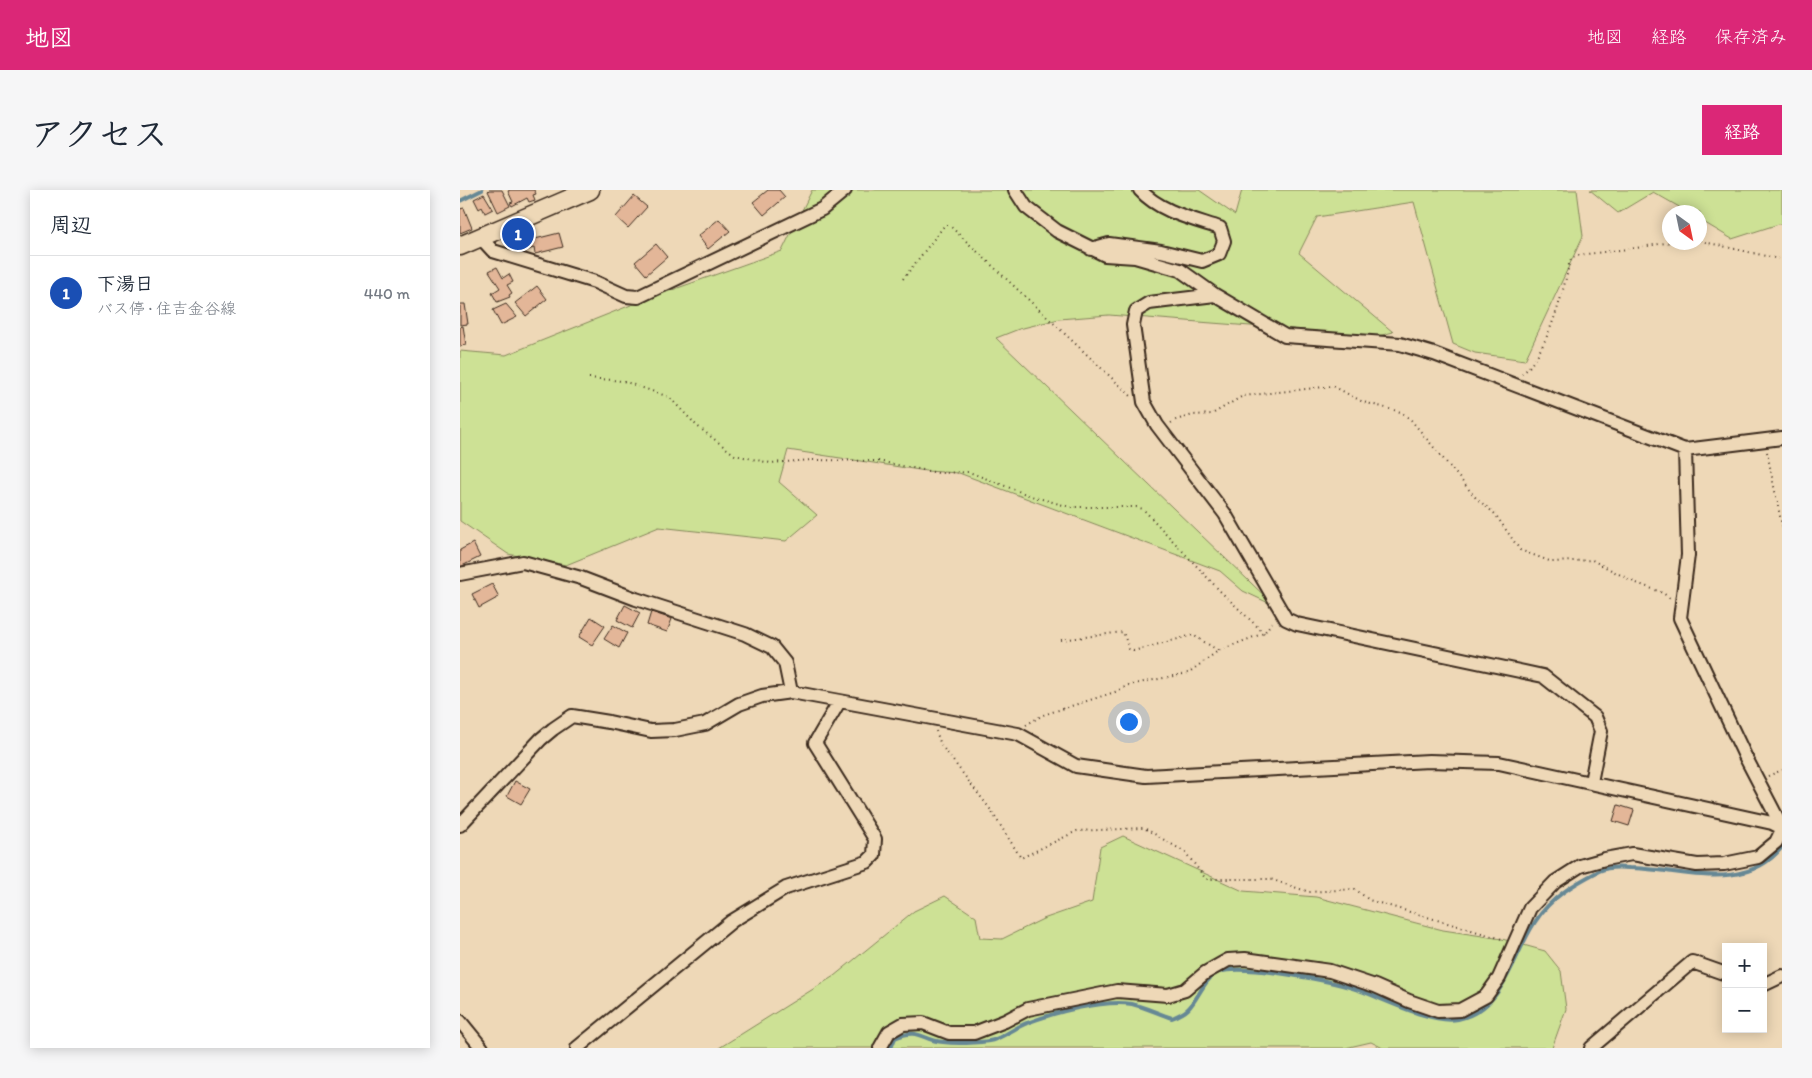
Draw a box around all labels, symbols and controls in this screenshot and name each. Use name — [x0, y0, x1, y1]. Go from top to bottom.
text: 地図 — [25, 23, 73, 52]
text: 地図 — [1587, 26, 1623, 48]
text: 経路 — [1651, 26, 1687, 48]
text: 保存済み — [1715, 26, 1787, 48]
button: 経路 — [1702, 105, 1782, 155]
text: アクセス — [30, 113, 168, 155]
north arrow — [1662, 205, 1707, 250]
text: 周辺 — [50, 212, 92, 237]
pin: 1 — [502, 215, 534, 253]
text: 下湯日 — [97, 272, 154, 295]
text: 1 — [62, 284, 70, 303]
text: 440 m — [364, 284, 410, 303]
text: バス停 · 住吉金谷線 — [97, 299, 236, 318]
your location — [1116, 709, 1142, 735]
map controls — [1722, 943, 1767, 1033]
button: + — [1722, 943, 1767, 988]
button: − — [1722, 988, 1767, 1033]

